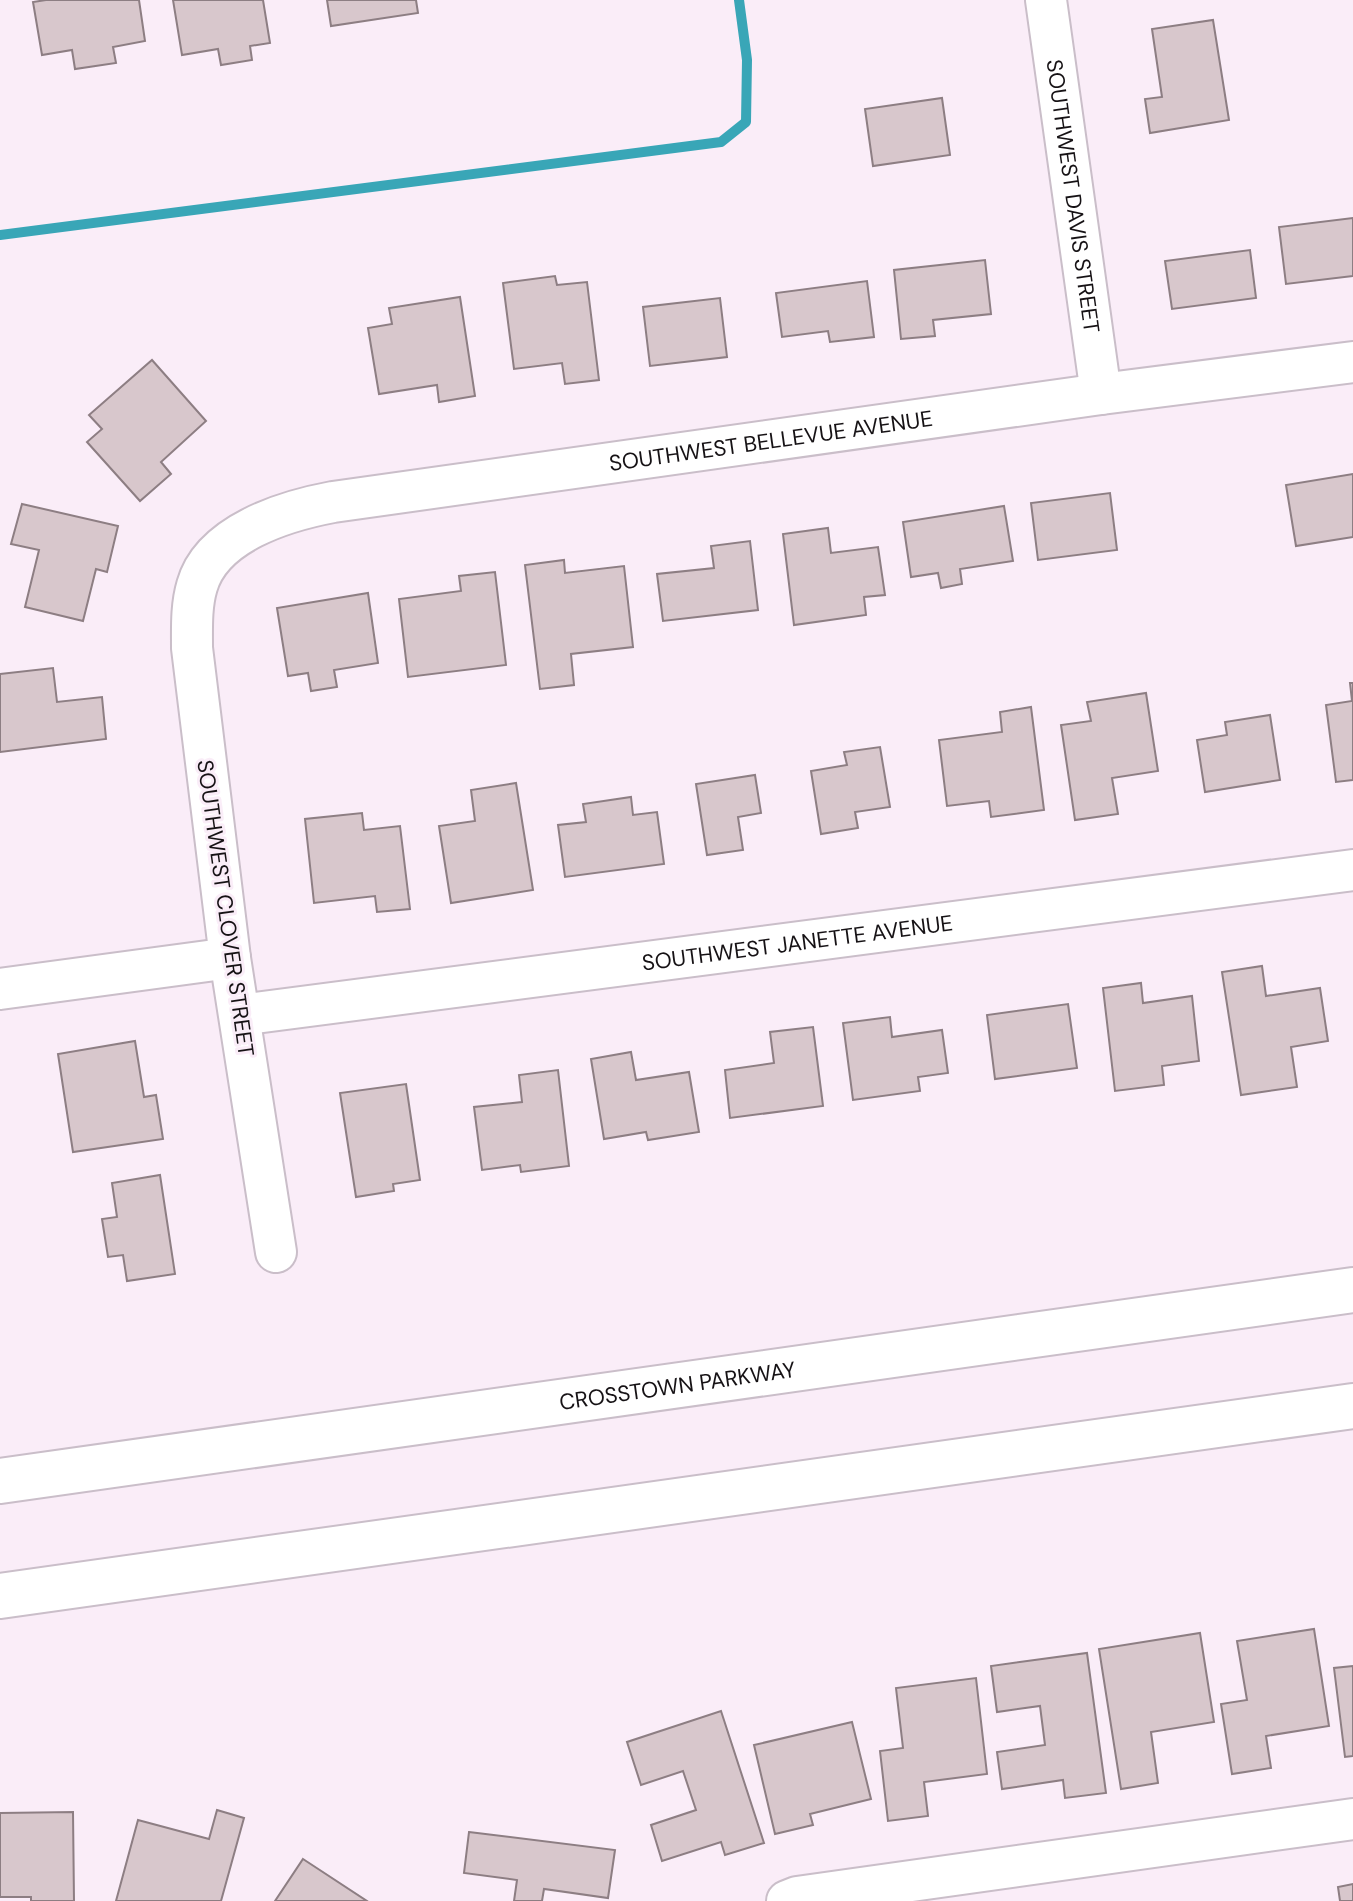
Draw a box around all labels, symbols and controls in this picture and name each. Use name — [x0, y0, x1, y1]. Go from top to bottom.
street label: SOUTHWEST DAVIS STREET — [1039, 58, 1106, 335]
street label: SOUTHWEST BELLEVUE AVENUE — [607, 404, 934, 478]
street label: SOUTHWEST CLOVER STREET — [190, 758, 261, 1058]
street label: SOUTHWEST JANETTE AVENUE — [640, 908, 955, 978]
street label: CROSSTOWN PARKWAY — [557, 1355, 798, 1417]

